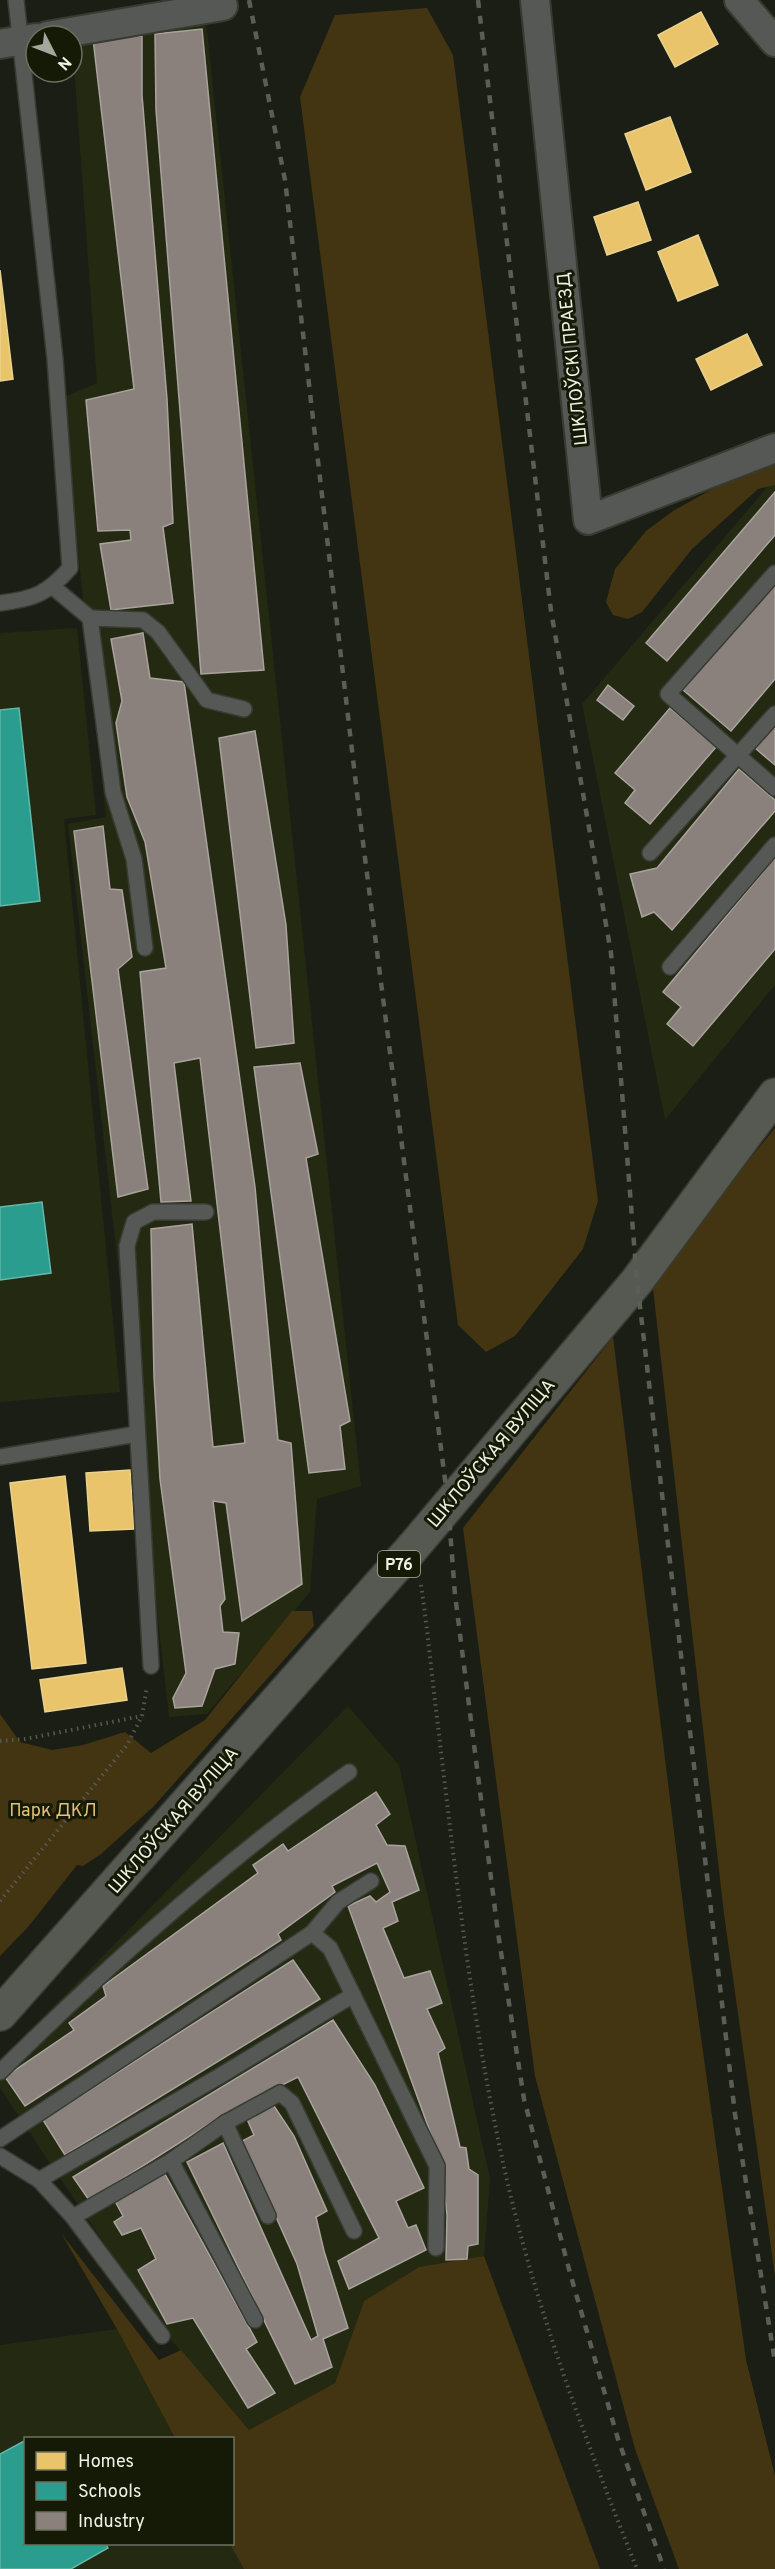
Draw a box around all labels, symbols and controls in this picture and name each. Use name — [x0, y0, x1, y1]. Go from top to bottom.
north arrow — [24, 24, 84, 84]
text: N — [52, 52, 75, 74]
street label: ШКЛОЎСКІ ПРАЕЗД — [551, 271, 594, 447]
street label: ШКЛОЎСКАЯ ВУЛІЦА — [422, 1374, 561, 1533]
road number: Р76 — [378, 1551, 420, 1577]
street label: ШКЛОЎСКАЯ ВУЛІЦА — [103, 1741, 244, 1899]
park label: Парк ДКЛ — [9, 1800, 97, 1823]
legend — [24, 2437, 234, 2545]
text: Homes — [78, 2451, 134, 2474]
text: Schools — [78, 2481, 141, 2504]
text: Industry — [78, 2511, 145, 2534]

